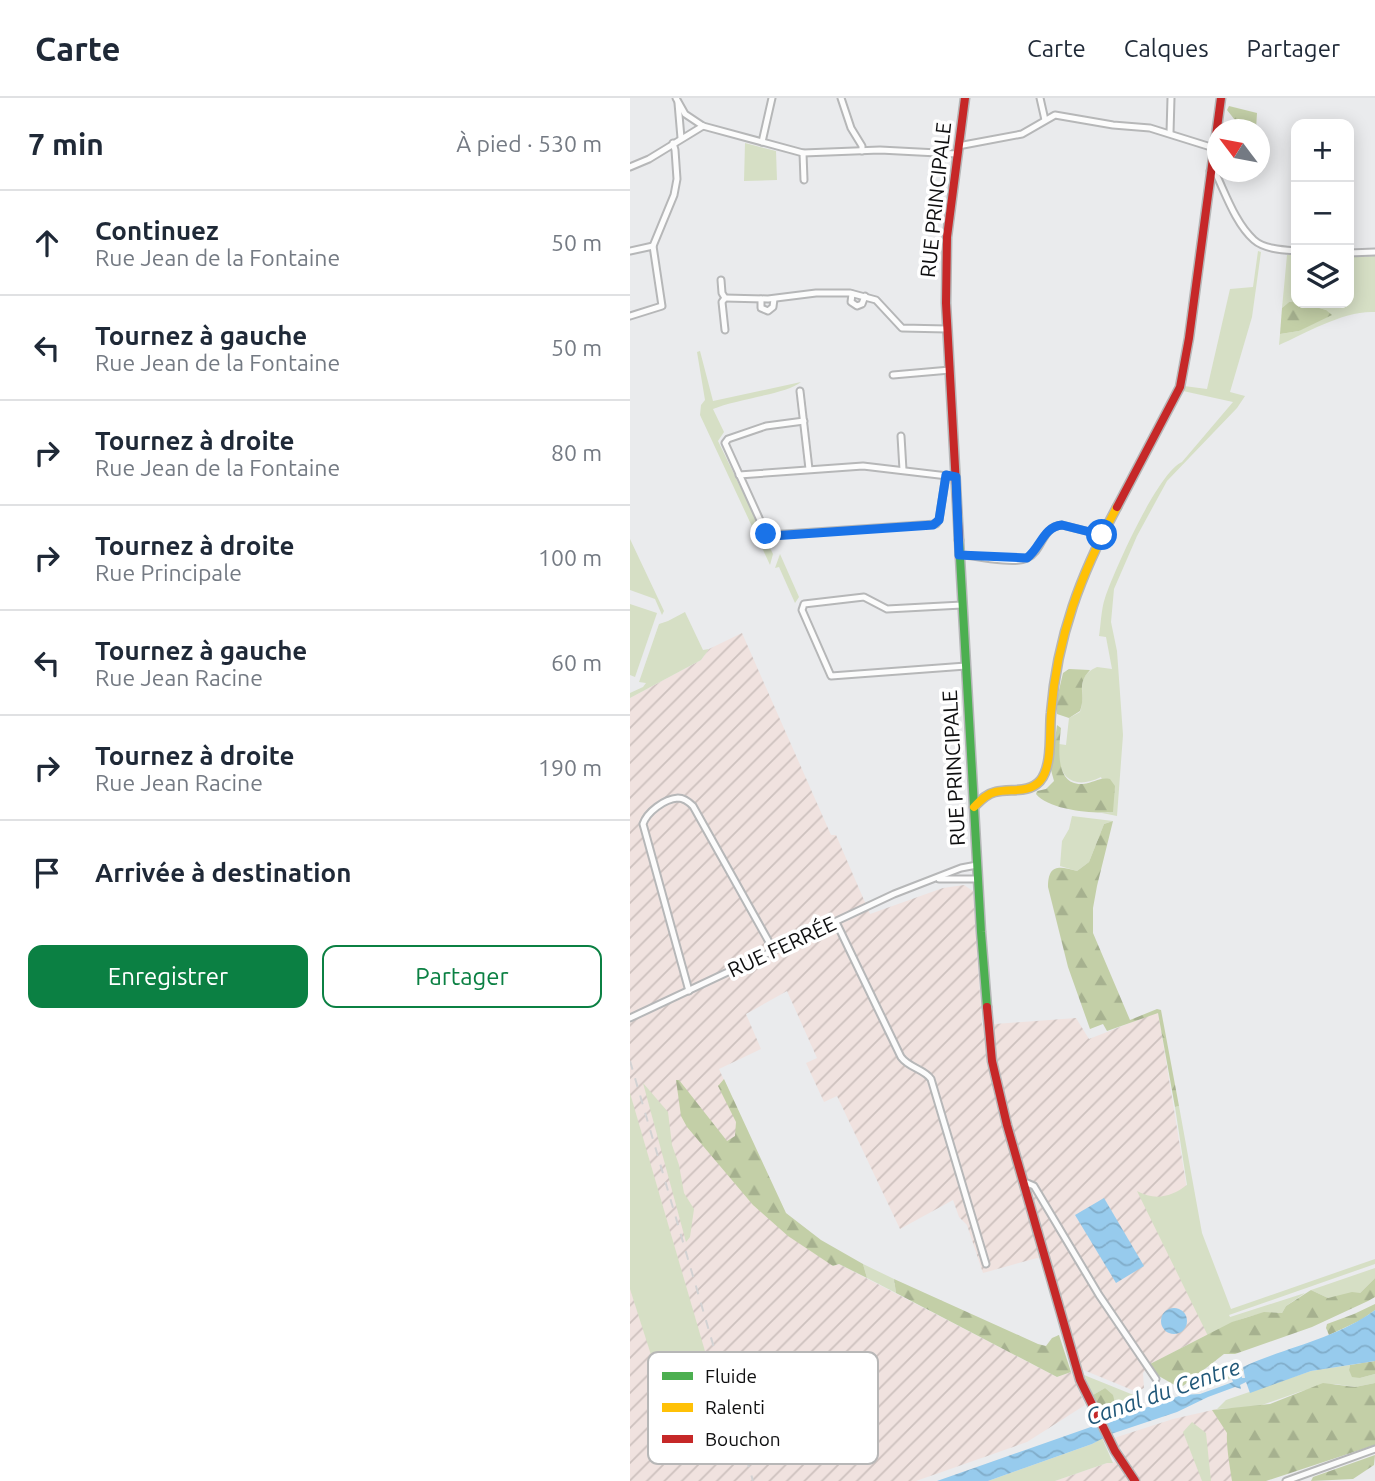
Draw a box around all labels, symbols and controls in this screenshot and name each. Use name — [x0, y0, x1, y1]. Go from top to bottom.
text: Carte — [35, 30, 121, 67]
text: Carte — [1027, 35, 1086, 62]
text: Calques — [1124, 35, 1209, 62]
text: Partager — [1247, 35, 1340, 62]
north arrow — [1207, 119, 1270, 182]
map controls — [1291, 119, 1354, 308]
button: + — [1291, 119, 1354, 182]
street label: RUE PRINCIPALE — [915, 121, 955, 279]
text: 7 min — [28, 127, 104, 161]
text: À pied · 530 m — [456, 131, 602, 156]
button: − — [1291, 182, 1354, 245]
text: Continuez — [95, 216, 219, 245]
icon: ahead — [28, 224, 66, 262]
text: 50 m — [551, 230, 602, 255]
text: Rue Jean de la Fontaine — [95, 245, 340, 270]
button: layers — [1291, 245, 1354, 308]
text: Tournez à gauche — [95, 321, 307, 350]
icon: left — [28, 329, 66, 367]
text: 50 m — [551, 335, 602, 360]
text: Rue Jean de la Fontaine — [95, 350, 340, 375]
text: Tournez à droite — [95, 426, 294, 455]
icon: right — [28, 434, 66, 472]
text: 80 m — [551, 440, 602, 465]
text: Rue Jean de la Fontaine — [95, 455, 340, 480]
route end — [750, 518, 781, 549]
route start — [1086, 519, 1117, 550]
text: Tournez à droite — [95, 531, 294, 560]
icon: right — [28, 539, 66, 577]
text: 100 m — [538, 545, 602, 570]
text: Rue Principale — [95, 560, 242, 585]
text: Tournez à gauche — [95, 636, 307, 665]
icon: left — [28, 644, 66, 682]
text: 60 m — [551, 650, 602, 675]
text: Rue Jean Racine — [95, 665, 263, 690]
street label: RUE PRINCIPALE — [937, 689, 969, 847]
text: Tournez à droite — [95, 741, 294, 770]
icon: right — [28, 749, 66, 787]
text: 190 m — [538, 755, 602, 780]
text: Rue Jean Racine — [95, 770, 263, 795]
icon: arrive — [28, 854, 66, 892]
text: Arrivée à destination — [95, 858, 351, 887]
street label: RUE FERRÉE — [724, 911, 839, 982]
button: Enregistrer — [28, 945, 308, 1008]
button: Partager — [322, 945, 602, 1008]
legend — [648, 1352, 878, 1464]
water label: Canal du Centre — [1082, 1353, 1244, 1430]
text: Fluide — [705, 1365, 757, 1387]
text: Ralenti — [705, 1396, 765, 1418]
text: Bouchon — [705, 1428, 781, 1450]

